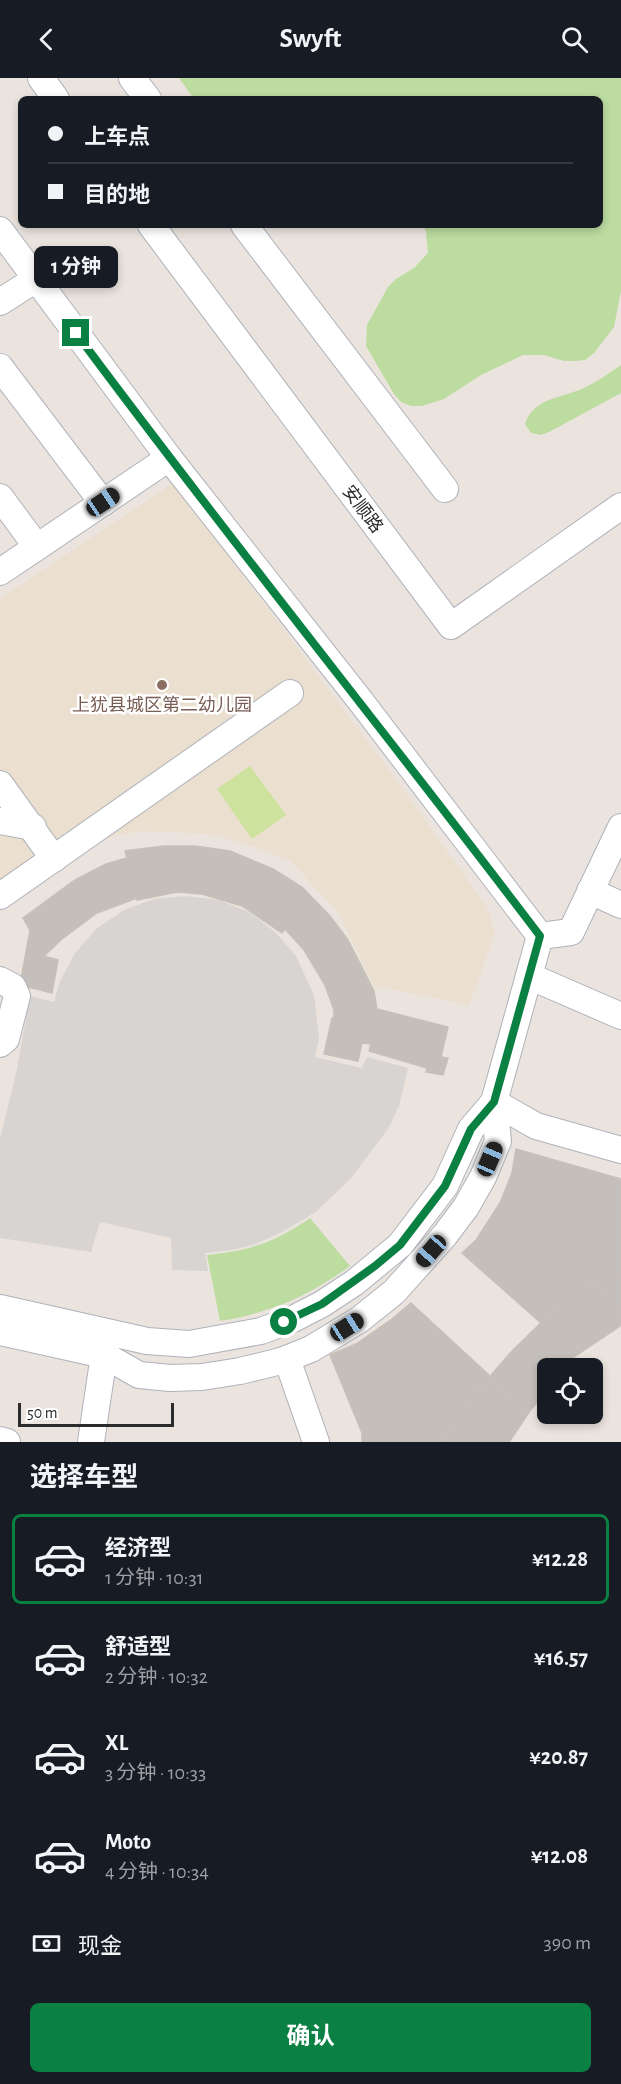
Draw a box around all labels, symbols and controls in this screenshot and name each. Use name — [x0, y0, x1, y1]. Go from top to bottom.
icon: back — [30, 23, 63, 56]
icon: search — [558, 23, 591, 56]
text: Swyft — [280, 25, 341, 52]
text: 上车点 — [84, 126, 150, 148]
text: 目的地 — [84, 184, 150, 206]
callout: 1 分钟 — [34, 246, 118, 288]
text: 1 分钟 — [51, 257, 101, 277]
route end — [62, 319, 89, 346]
street label: 安顺路 — [339, 481, 387, 537]
car — [83, 484, 123, 520]
marker: 上犹县城区第二幼儿园 — [155, 678, 169, 692]
place label: 上犹县城区第二幼儿园 — [72, 695, 252, 715]
car — [475, 1139, 505, 1179]
car — [412, 1232, 450, 1270]
route start — [270, 1308, 297, 1335]
car — [327, 1310, 367, 1344]
map controls — [537, 1358, 603, 1424]
button: locate — [537, 1358, 603, 1424]
scale bar — [18, 1400, 174, 1428]
text: 50 m — [27, 1405, 58, 1421]
text: 选择车型 — [30, 1464, 138, 1491]
icon: car — [33, 1532, 87, 1586]
text: 经济型 — [105, 1537, 171, 1559]
text: ¥12.28 — [532, 1548, 588, 1570]
text: 1 分钟 · 10:31 — [105, 1568, 204, 1588]
icon: car — [33, 1631, 87, 1685]
text: 舒适型 — [105, 1636, 171, 1658]
text: ¥16.57 — [534, 1647, 588, 1669]
text: 2 分钟 · 10:32 — [105, 1667, 208, 1687]
icon: car — [33, 1730, 87, 1784]
text: XL — [105, 1732, 128, 1754]
text: ¥20.87 — [529, 1746, 588, 1768]
text: 3 分钟 · 10:33 — [105, 1763, 206, 1783]
icon: car — [33, 1829, 87, 1883]
text: Moto — [105, 1831, 151, 1853]
text: ¥12.08 — [531, 1845, 588, 1867]
text: 4 分钟 · 10:34 — [105, 1862, 209, 1882]
icon: cash — [30, 1927, 63, 1960]
text: 390 m — [544, 1933, 591, 1953]
text: 现金 — [78, 1935, 122, 1957]
button: 确认 — [30, 2003, 591, 2072]

